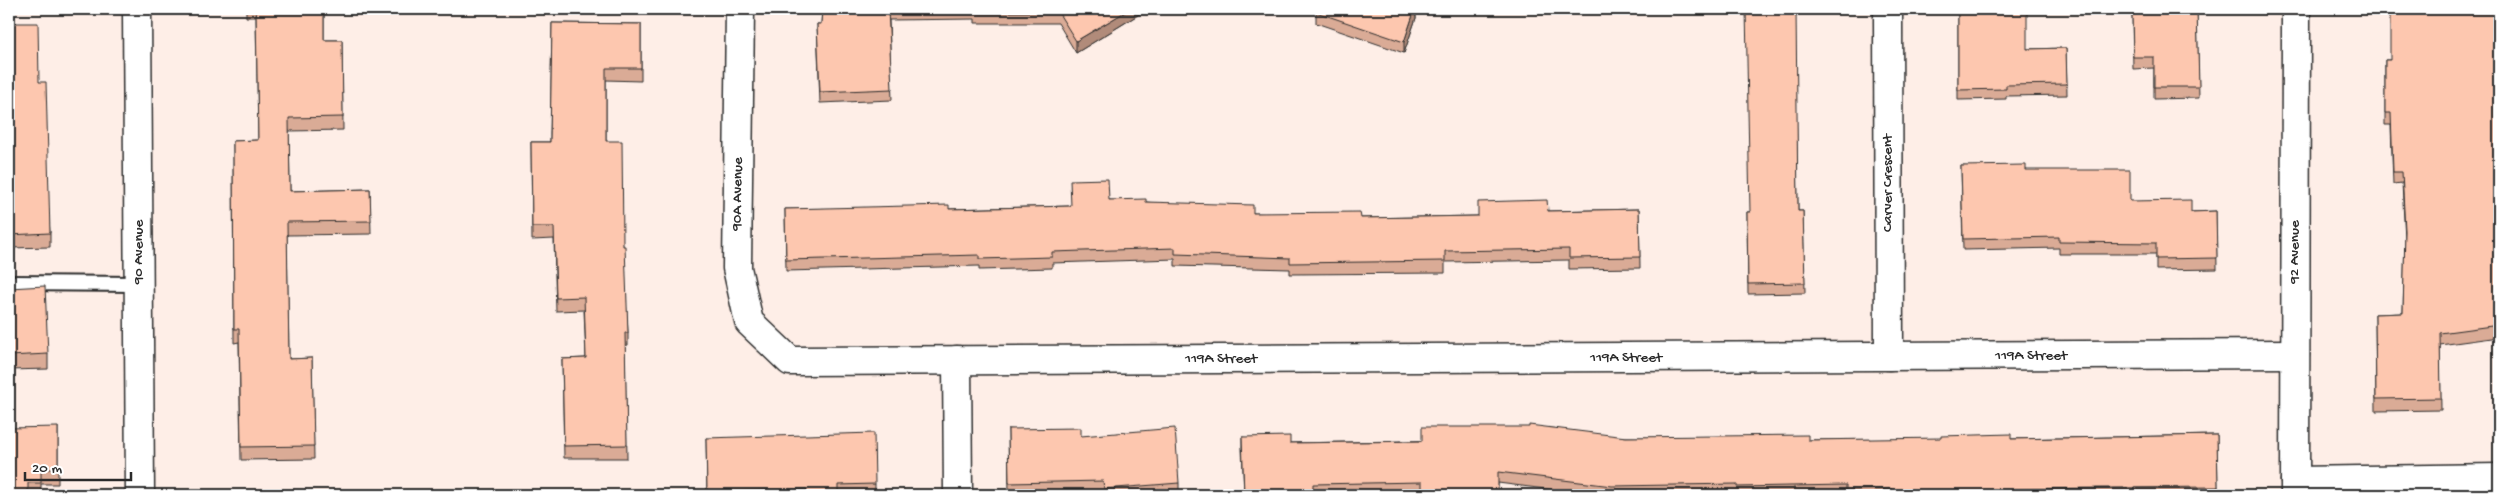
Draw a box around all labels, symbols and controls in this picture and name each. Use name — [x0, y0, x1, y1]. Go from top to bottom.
street label: Carver Crescent — [1879, 132, 1897, 232]
street label: 90A Avenue — [728, 157, 748, 232]
street label: 90 Avenue — [130, 219, 148, 285]
street label: 92 Avenue — [2286, 220, 2304, 285]
street label: 119A Street — [1994, 347, 2069, 365]
street label: 119A Street — [1589, 349, 1664, 367]
street label: 119A Street — [1184, 350, 1259, 368]
scale bar — [25, 449, 131, 481]
text: 20 m — [32, 460, 62, 478]

